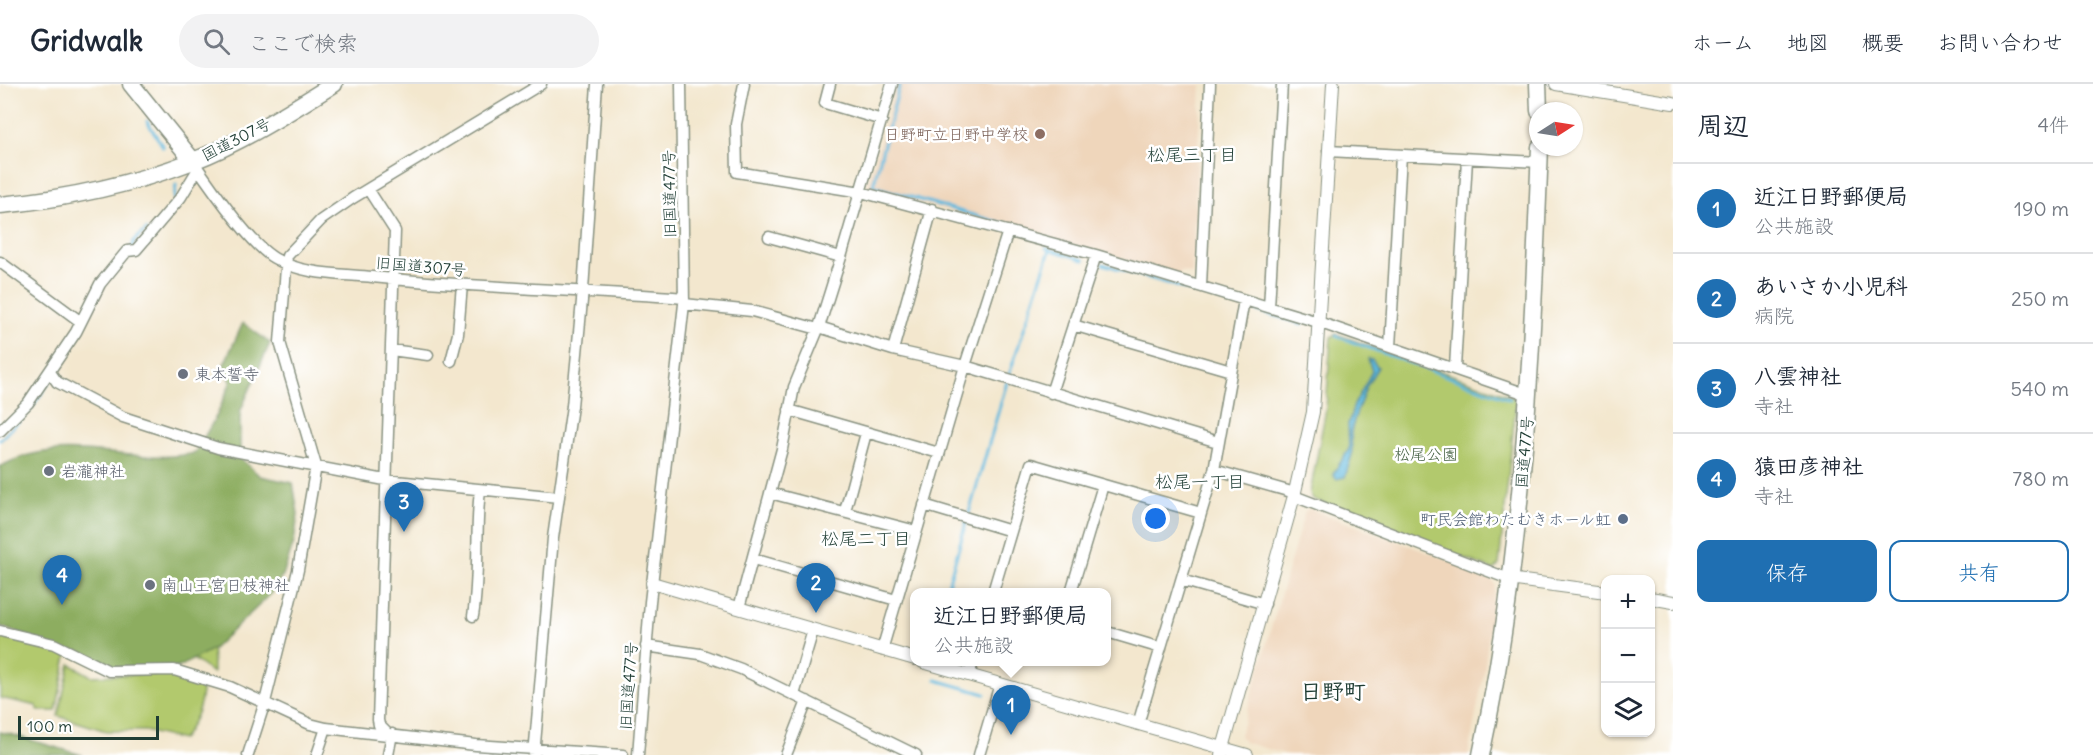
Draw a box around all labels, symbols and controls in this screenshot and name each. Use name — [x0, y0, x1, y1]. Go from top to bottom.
search box — [179, 14, 599, 68]
text: Gridwalk — [30, 23, 143, 59]
icon: search — [200, 25, 233, 58]
text: ここで検索 — [248, 29, 358, 57]
text: ホーム — [1692, 29, 1754, 56]
text: 地図 — [1787, 29, 1829, 56]
text: 概要 — [1862, 29, 1904, 56]
text: お問い合わせ — [1937, 29, 2063, 56]
north arrow — [1529, 102, 1583, 156]
text: 周辺 — [1697, 109, 1749, 142]
text: 4件 — [2037, 112, 2069, 137]
street label: 国道307号 — [198, 113, 274, 165]
place label: 日野町立日野中学校 — [884, 124, 1028, 144]
marker: 日野町立日野中学校 — [1033, 127, 1047, 141]
district label: 松尾三丁目 — [1147, 143, 1237, 166]
street label: 旧国道477号 — [658, 149, 680, 239]
text: 近江日野郵便局 — [1754, 182, 1908, 210]
text: 1 — [1713, 196, 1720, 221]
text: 190 m — [2014, 196, 2069, 221]
text: 公共施設 — [1754, 213, 1834, 238]
street label: 旧国道307号 — [375, 252, 467, 280]
text: あいさか小児科 — [1754, 272, 1908, 300]
text: 2 — [1711, 286, 1722, 311]
text: 250 m — [2011, 286, 2069, 311]
text: 病院 — [1754, 303, 1794, 328]
text: 八雲神社 — [1754, 362, 1842, 390]
place label: 東本誓寺 — [195, 364, 259, 384]
marker: 東本誓寺 — [176, 367, 190, 381]
text: 3 — [1711, 376, 1722, 401]
text: 540 m — [2010, 376, 2069, 401]
text: 寺社 — [1754, 393, 1794, 418]
street label: 国道477号 — [1511, 415, 1537, 489]
park label: 松尾公園 — [1394, 444, 1458, 464]
text: 猿田彦神社 — [1754, 452, 1864, 480]
place label: 岩瀧神社 — [61, 461, 125, 481]
marker: 岩瀧神社 — [42, 464, 56, 478]
text: 4 — [1711, 466, 1722, 491]
text: 780 m — [2012, 466, 2069, 491]
district label: 松尾一丁目 — [1155, 470, 1245, 493]
pin: 3 — [384, 482, 424, 532]
text: 寺社 — [1754, 483, 1794, 508]
your location — [1141, 504, 1170, 533]
place label: 町民会館わたむきホール虹 — [1420, 509, 1611, 529]
marker: 町民会館わたむきホール虹 — [1616, 512, 1630, 526]
district label: 松尾二丁目 — [821, 527, 911, 550]
button: 保存 — [1697, 540, 1877, 602]
button: 共有 — [1889, 540, 2069, 602]
pin: 4 — [42, 556, 82, 605]
pin: 2 — [796, 564, 836, 613]
place label: 南山王宮日枝神社 — [162, 575, 290, 595]
map controls — [1601, 575, 1655, 737]
button: + — [1601, 575, 1655, 629]
marker: 南山王宮日枝神社 — [143, 578, 157, 592]
popup — [910, 588, 1111, 666]
text: 近江日野郵便局 — [933, 601, 1088, 629]
button: − — [1601, 629, 1655, 683]
text: 公共施設 — [933, 632, 1013, 657]
street label: 旧国道477号 — [615, 641, 641, 731]
district label: 日野町 — [1300, 677, 1366, 705]
button: layers — [1601, 683, 1655, 737]
pin: 1 — [992, 686, 1030, 735]
scale bar — [18, 713, 159, 740]
text: 100 m — [27, 716, 72, 736]

